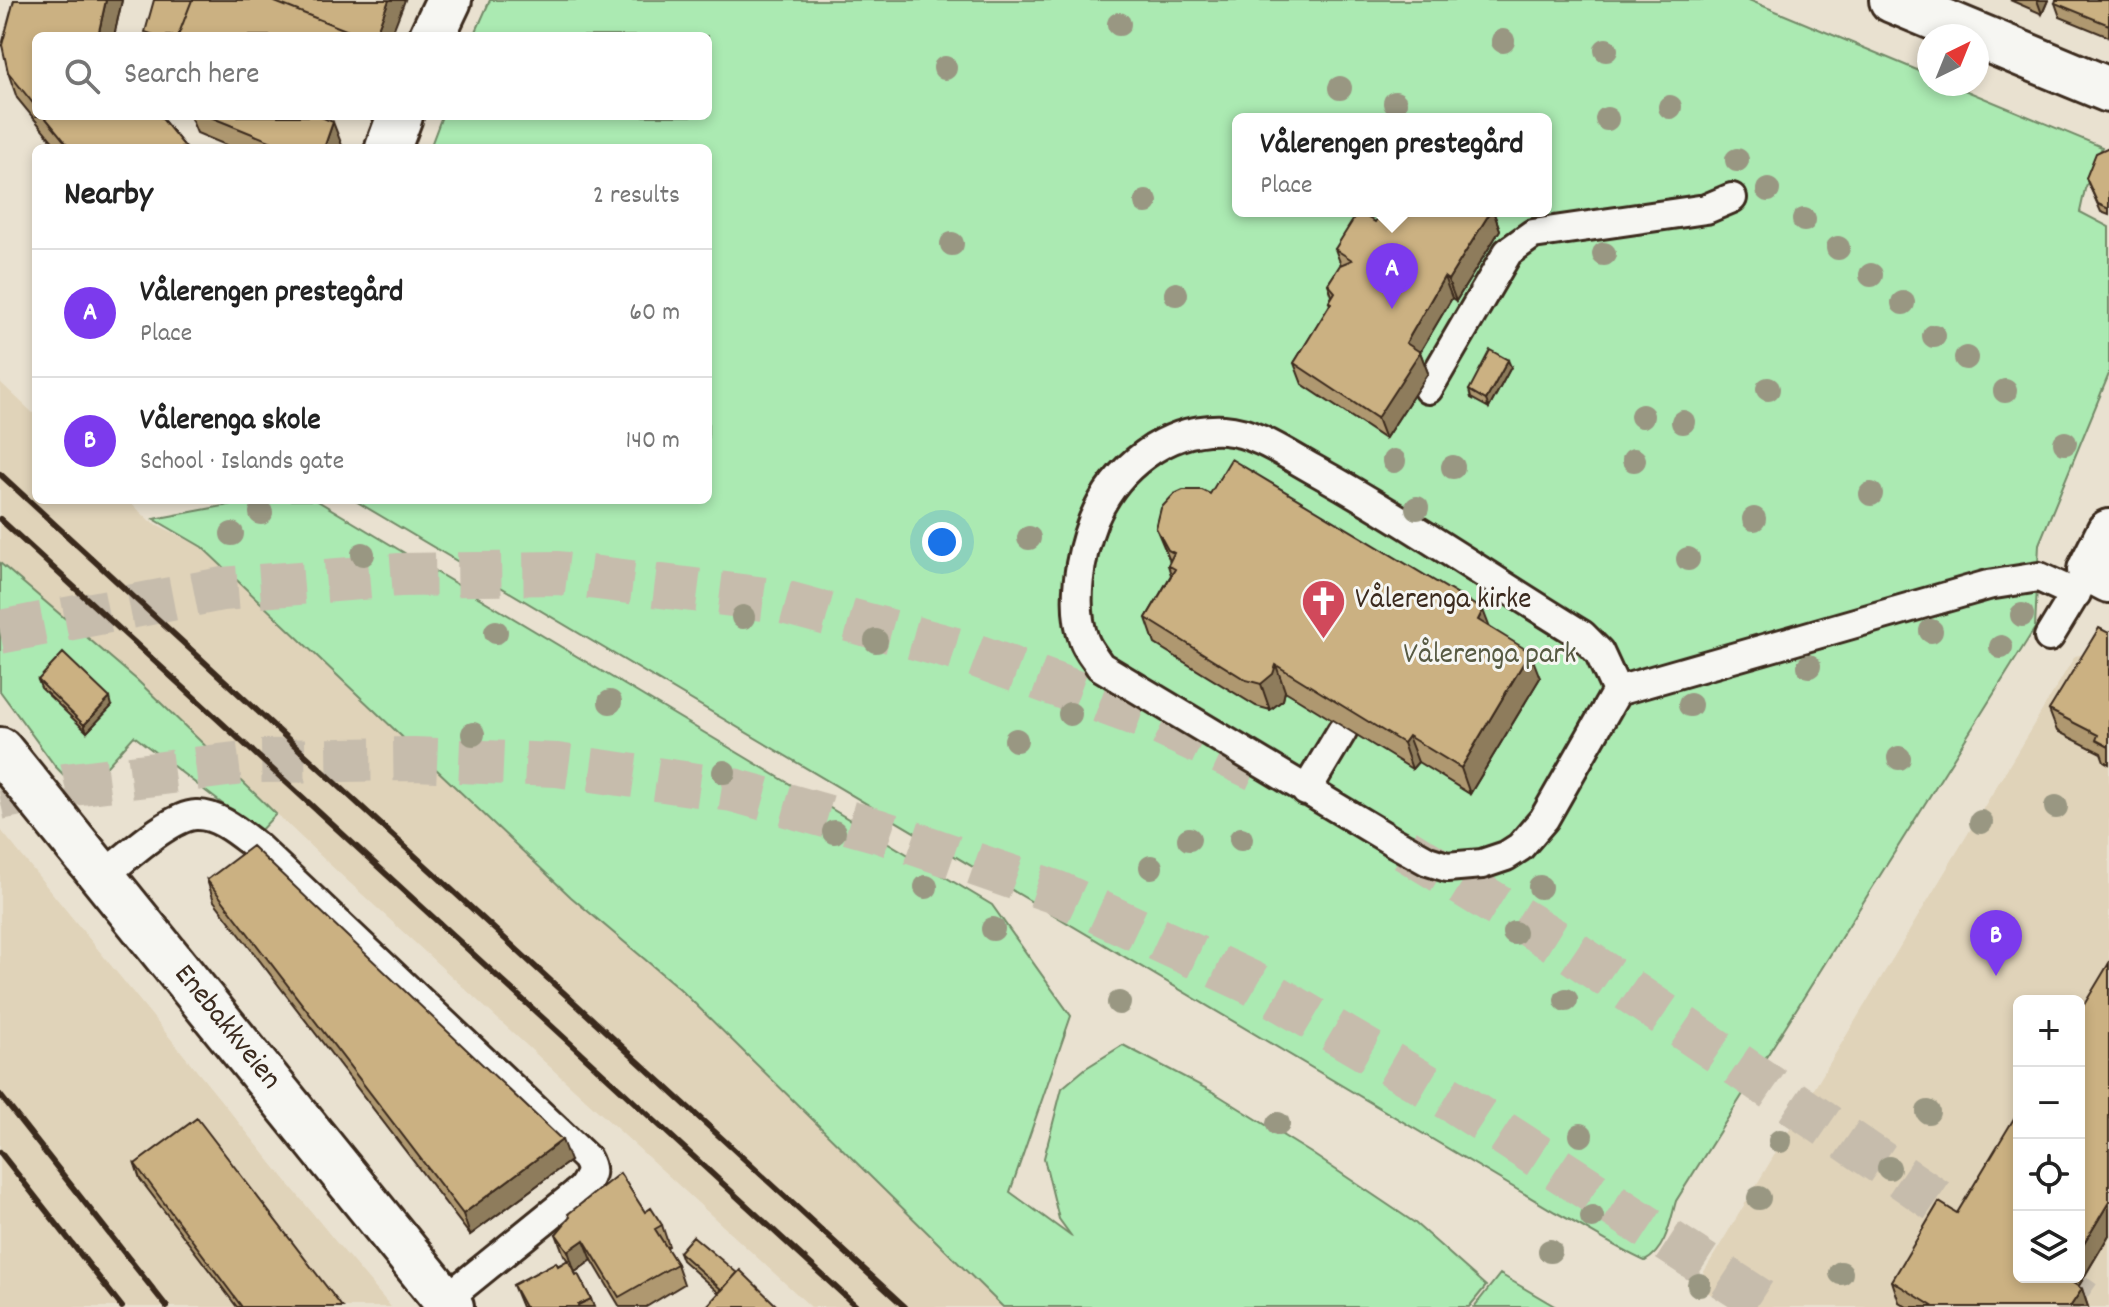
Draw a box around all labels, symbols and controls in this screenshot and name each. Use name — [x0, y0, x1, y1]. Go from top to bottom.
north arrow — [1917, 24, 1989, 96]
search box — [32, 32, 712, 120]
icon: search — [60, 54, 104, 98]
text: Search here — [124, 55, 260, 98]
popup — [1232, 113, 1552, 217]
text: Vålerengen prestegård — [1260, 125, 1524, 168]
text: Place — [1260, 168, 1312, 205]
text: Nearby — [64, 172, 153, 221]
text: 2 results — [593, 178, 680, 215]
pin: A — [1366, 243, 1418, 309]
text: Vålerengen prestegård — [140, 273, 403, 316]
text: A — [83, 295, 97, 332]
text: 60 m — [629, 295, 680, 332]
text: Place — [140, 316, 192, 353]
text: Vålerenga skole — [140, 401, 321, 444]
text: B — [84, 423, 96, 460]
text: 140 m — [626, 423, 680, 460]
text: School · Islands gate — [140, 444, 344, 481]
your location — [922, 522, 962, 562]
church icon: Vålerenga kirke — [1300, 577, 1348, 640]
place label: Vålerenga kirke — [1355, 580, 1531, 623]
park label: Vålerenga park — [1403, 635, 1577, 678]
pin: B — [1970, 910, 2022, 976]
street label: Enebakkveien — [162, 956, 290, 1100]
map controls — [2013, 995, 2085, 1283]
button: + — [2013, 995, 2085, 1067]
button: − — [2013, 1067, 2085, 1139]
button: locate — [2013, 1139, 2085, 1211]
button: layers — [2013, 1211, 2085, 1283]

